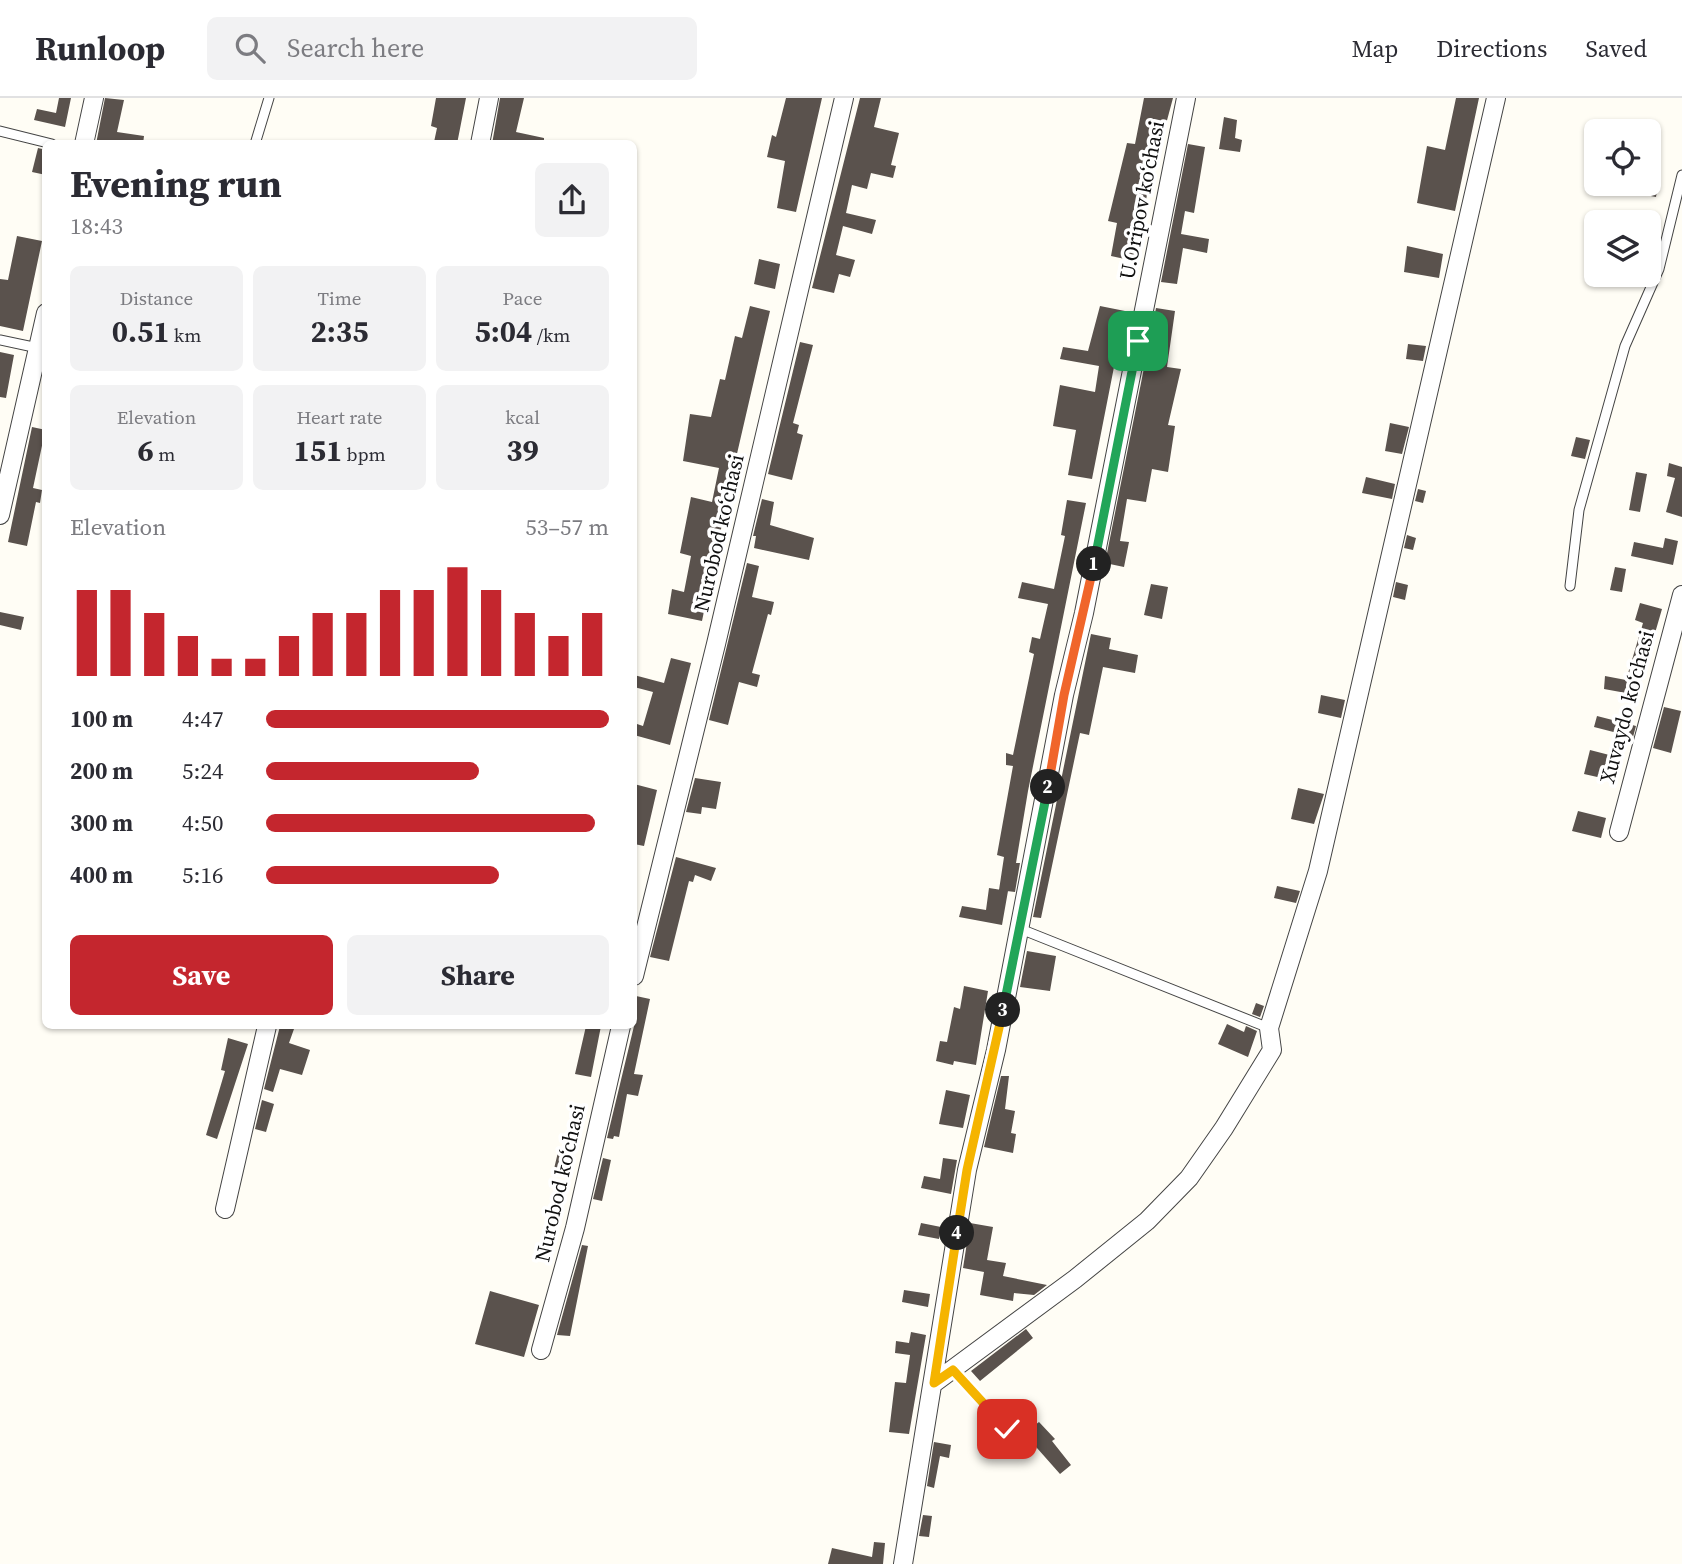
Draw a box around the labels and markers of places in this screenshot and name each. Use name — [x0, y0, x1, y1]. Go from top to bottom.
pin — [1108, 311, 1168, 371]
pin: 1 — [1076, 546, 1112, 582]
pin: 2 — [1030, 770, 1066, 804]
pin: 3 — [986, 992, 1020, 1028]
pin: 4 — [940, 1216, 974, 1250]
pin — [977, 1399, 1037, 1459]

